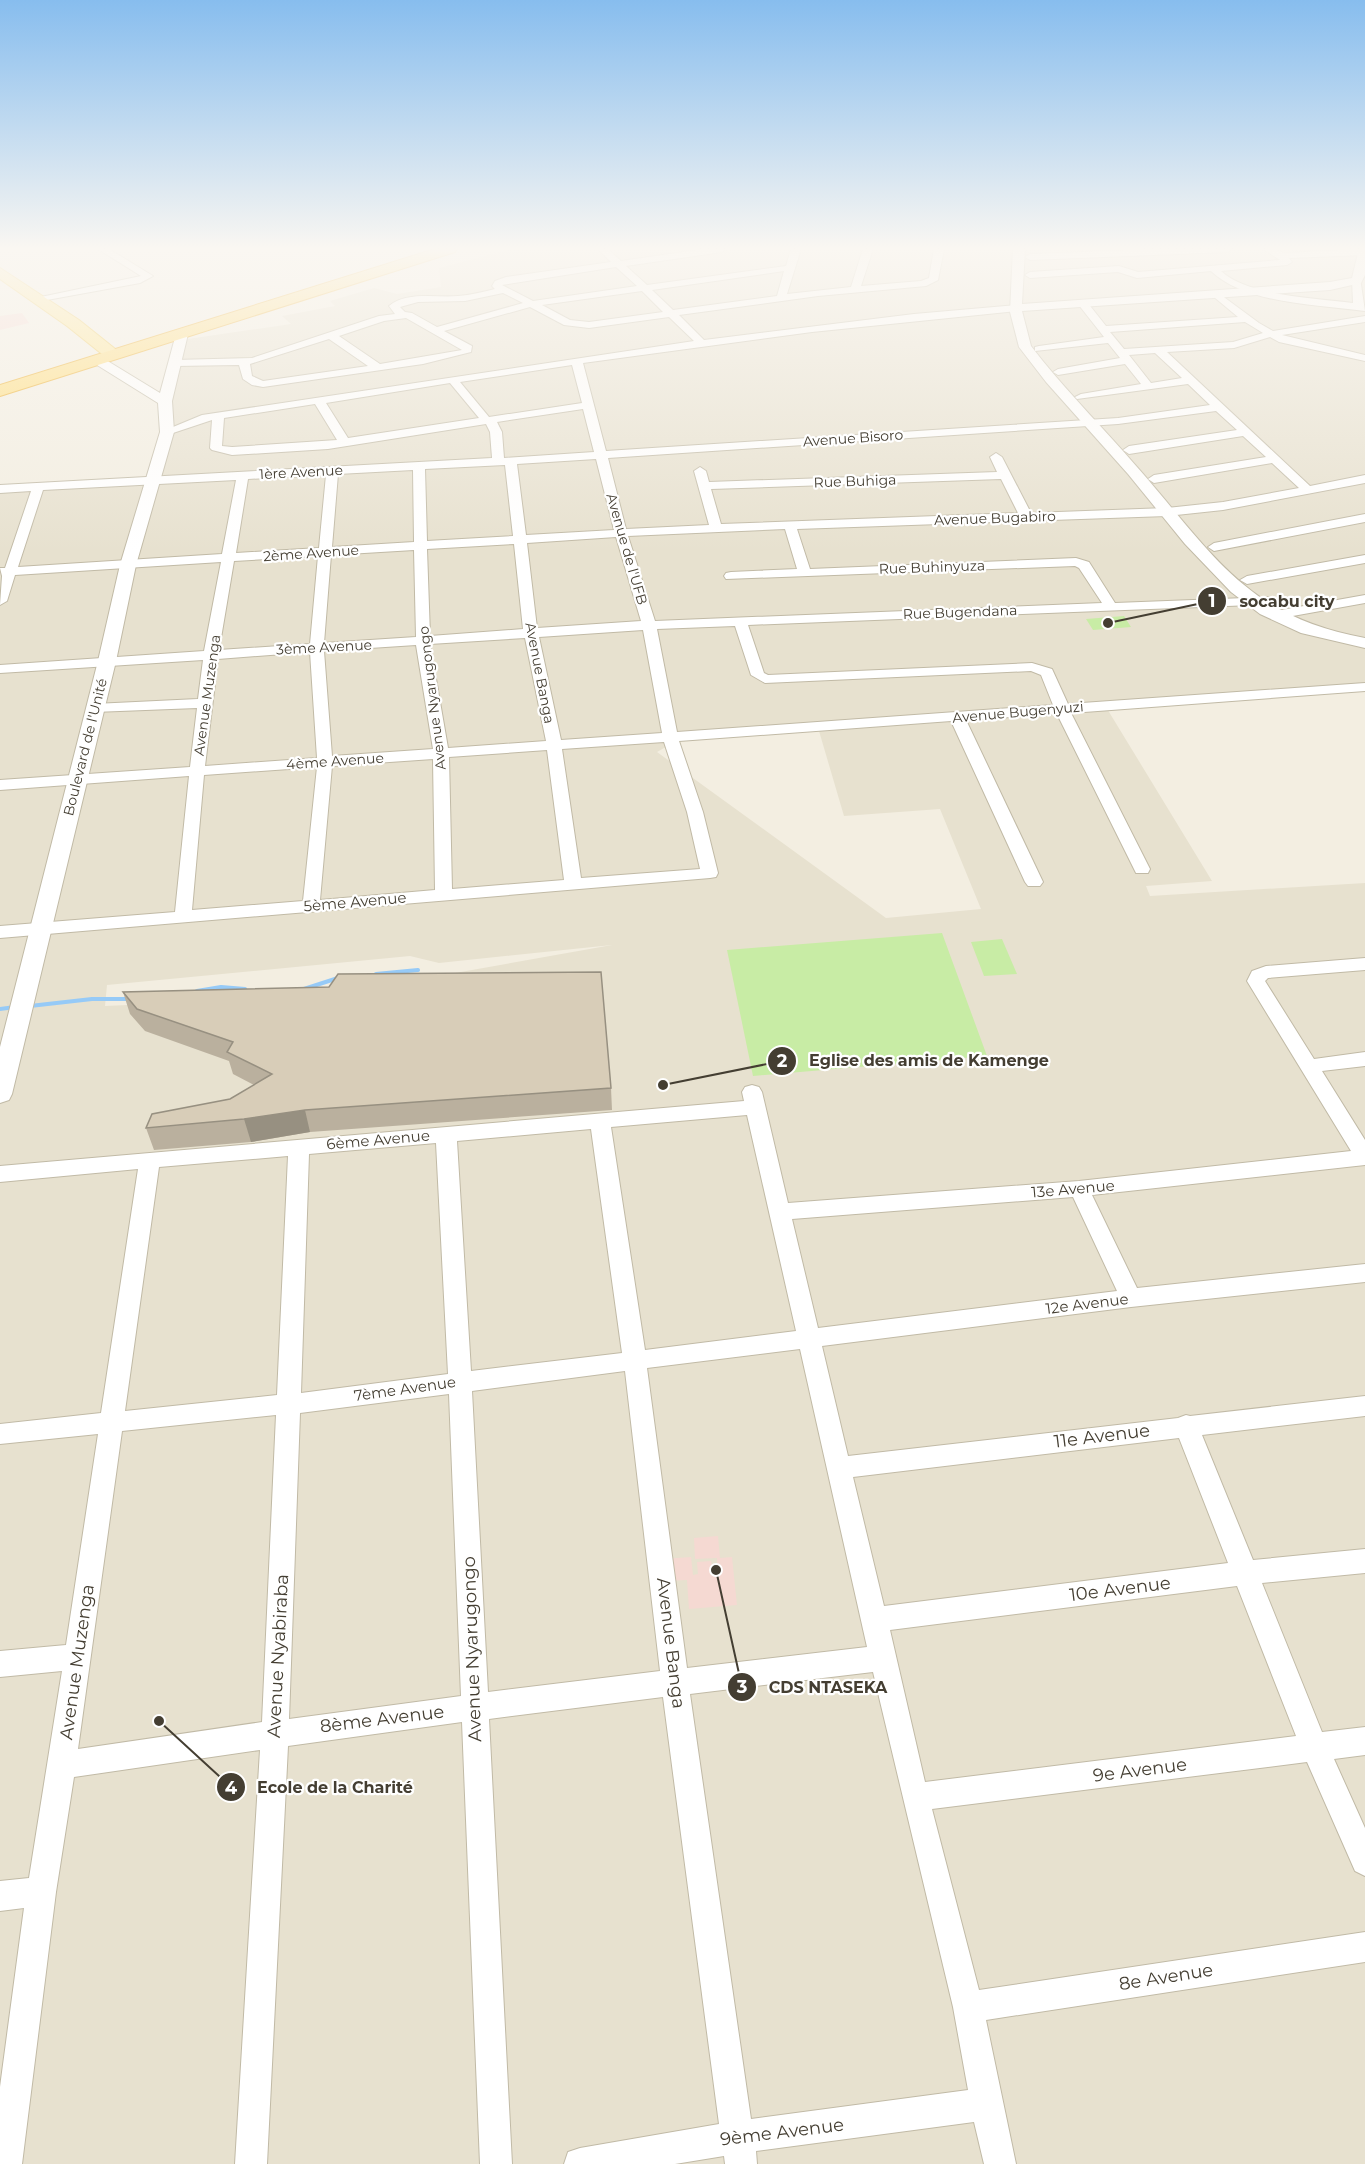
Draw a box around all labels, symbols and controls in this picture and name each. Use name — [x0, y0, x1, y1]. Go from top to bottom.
street label: Avenue Bisoro — [802, 425, 904, 450]
street label: 1ère Avenue — [259, 461, 343, 483]
street label: Rue Buhiga — [813, 471, 897, 491]
street label: Avenue de l'UFB — [602, 491, 652, 607]
street label: Avenue Bugabiro — [934, 507, 1056, 529]
street label: 2ème Avenue — [262, 541, 360, 565]
street label: Rue Buhinyuza — [878, 556, 986, 578]
callout: socabu city — [1197, 584, 1347, 618]
text: 1 — [1208, 590, 1216, 612]
text: socabu city — [1239, 592, 1335, 611]
street label: Rue Bugendana — [902, 601, 1018, 623]
street label: Avenue Banga — [521, 621, 559, 725]
street label: Avenue Nyarugongo — [414, 625, 450, 771]
street label: Avenue Muzenga — [190, 633, 224, 757]
street label: 3ème Avenue — [276, 635, 372, 659]
street label: Boulevard de l'Unité — [59, 676, 111, 818]
street label: Avenue Bugenyuzi — [952, 697, 1084, 727]
street label: 4ème Avenue — [286, 749, 384, 773]
street label: 5ème Avenue — [303, 888, 407, 915]
callout: Eglise des amis de Kamenge — [767, 1044, 1061, 1078]
text: 2 — [777, 1050, 788, 1072]
text: Eglise des amis de Kamenge — [809, 1051, 1049, 1070]
street label: 6ème Avenue — [325, 1126, 431, 1153]
street label: 13e Avenue — [1031, 1175, 1115, 1202]
street label: 12e Avenue — [1044, 1289, 1129, 1318]
street label: 7ème Avenue — [353, 1372, 457, 1405]
street label: 11e Avenue — [1053, 1419, 1151, 1453]
street label: Avenue Nyarugongo — [458, 1556, 486, 1742]
street label: 10e Avenue — [1068, 1572, 1172, 1606]
street label: Avenue Nyabiraba — [263, 1573, 293, 1739]
street label: Avenue Banga — [652, 1576, 690, 1710]
street label: Avenue Muzenga — [55, 1583, 99, 1741]
callout: CDS NTASEKA — [727, 1670, 899, 1704]
text: 3 — [736, 1676, 748, 1698]
text: CDS NTASEKA — [769, 1678, 888, 1697]
street label: 8ème Avenue — [319, 1700, 445, 1738]
street label: 9e Avenue — [1092, 1753, 1188, 1787]
callout: Ecole de la Charité — [216, 1770, 425, 1804]
text: 4 — [225, 1777, 238, 1799]
text: Ecole de la Charité — [257, 1778, 413, 1797]
street label: 8e Avenue — [1117, 1959, 1215, 1995]
street label: 9ème Avenue — [719, 2113, 845, 2151]

